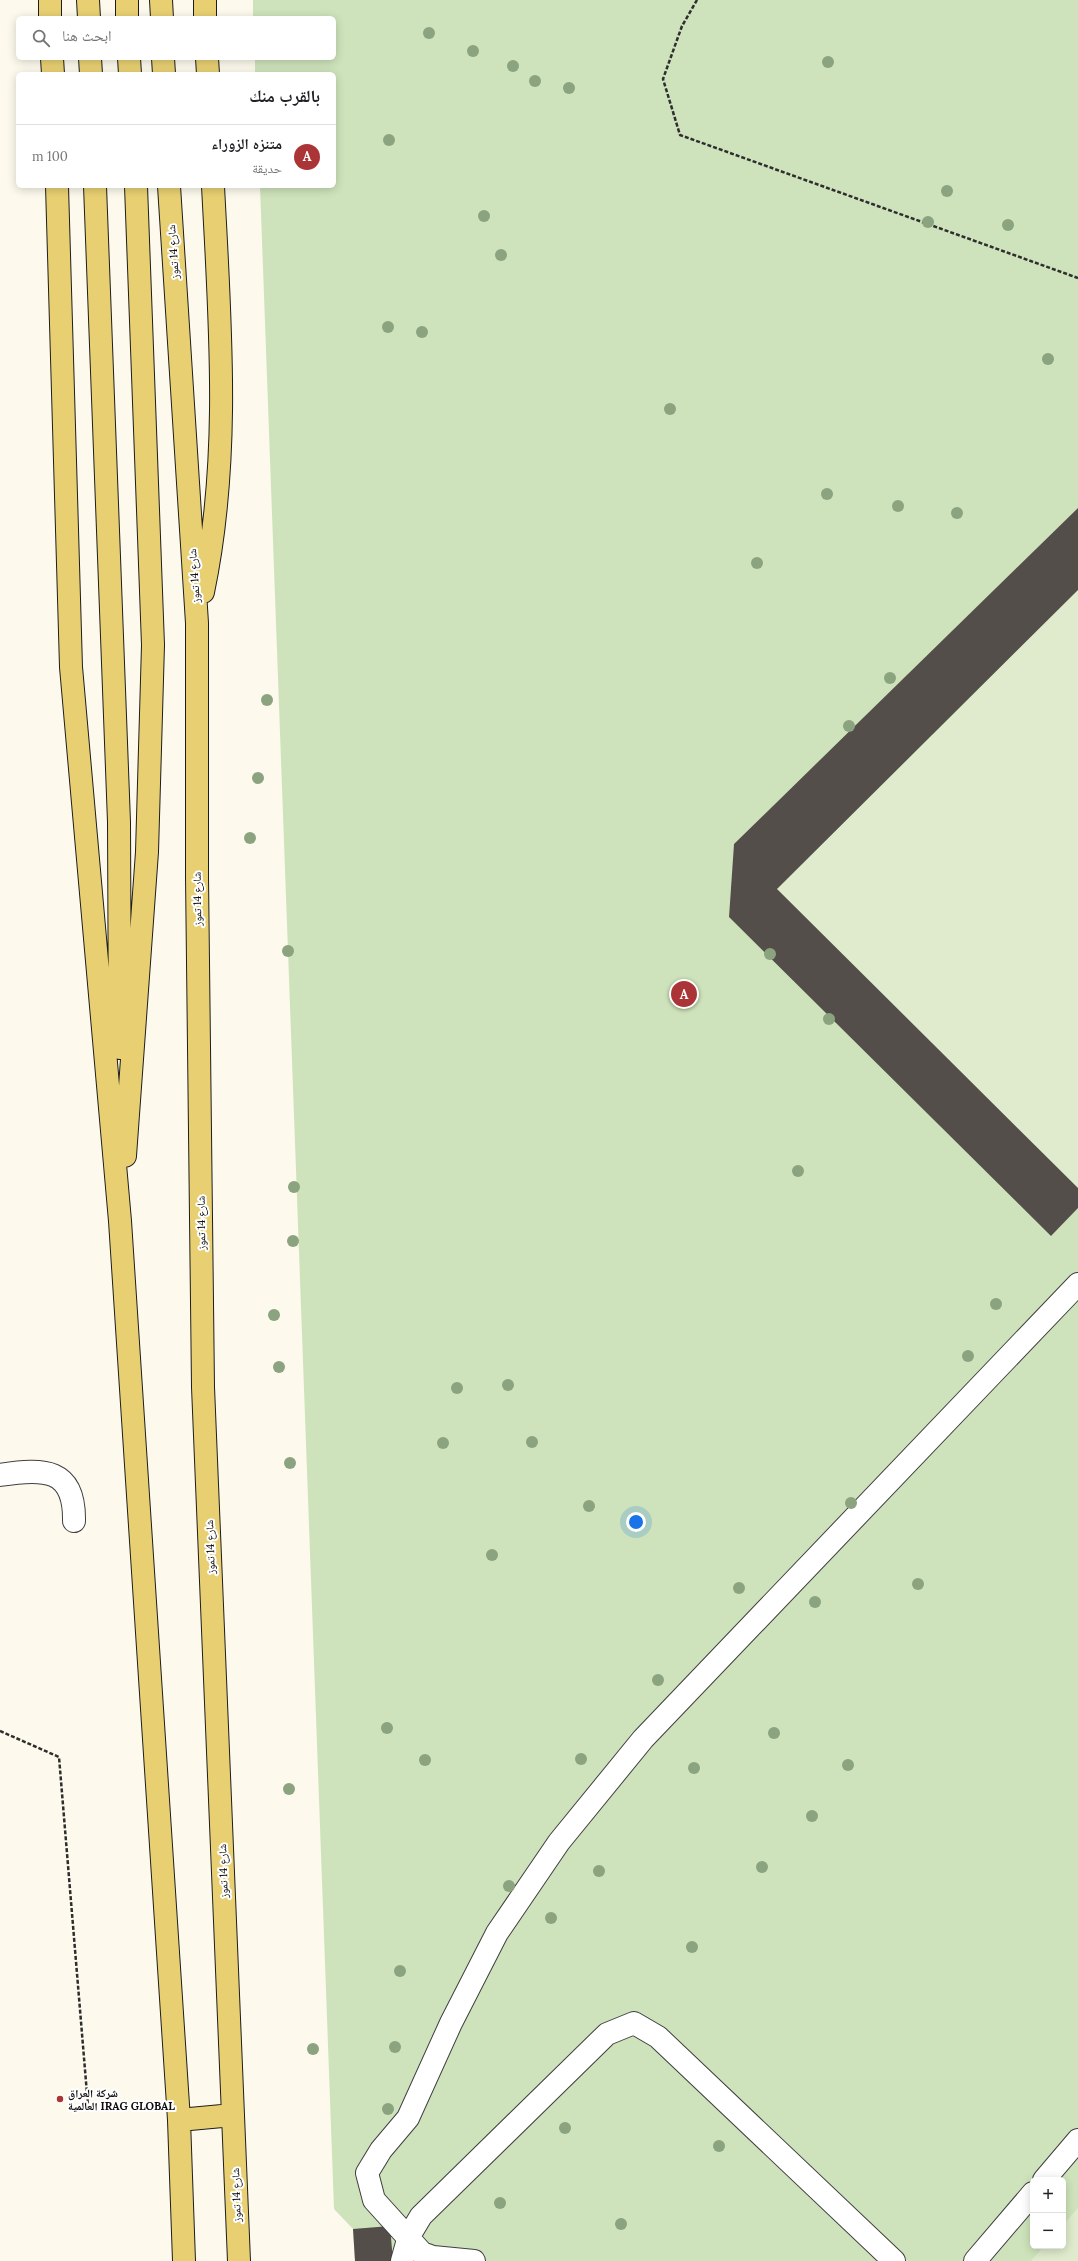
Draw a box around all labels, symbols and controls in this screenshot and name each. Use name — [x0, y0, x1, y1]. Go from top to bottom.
search box — [16, 16, 336, 60]
text: ابحث هنا — [62, 26, 112, 45]
icon: search — [30, 27, 52, 49]
text: بالقرب منك — [249, 85, 320, 107]
text: متنزه الزوراء — [211, 134, 282, 153]
text: 100 m — [32, 148, 68, 165]
text: A — [303, 148, 311, 165]
text: حديقة — [252, 160, 282, 177]
street label: شارع 14 تموز — [164, 224, 182, 281]
street label: شارع 14 تموز — [185, 548, 203, 605]
street label: شارع 14 تموز — [190, 872, 204, 927]
pin: A — [671, 979, 697, 1009]
street label: شارع 14 تموز — [194, 1196, 208, 1251]
your location — [626, 1512, 646, 1532]
street label: شارع 14 تموز — [202, 1520, 218, 1575]
street label: شارع 14 تموز — [215, 1844, 231, 1899]
place label: شركة العراق العالمية IRAG GLOBAL — [68, 2086, 175, 2113]
marker: شركة العراق العالمية IRAG GLOBAL — [55, 2094, 65, 2104]
street label: شارع 14 تموز — [228, 2168, 244, 2223]
map controls — [1030, 2177, 1066, 2249]
button: + — [1030, 2177, 1066, 2213]
button: − — [1030, 2213, 1066, 2249]

